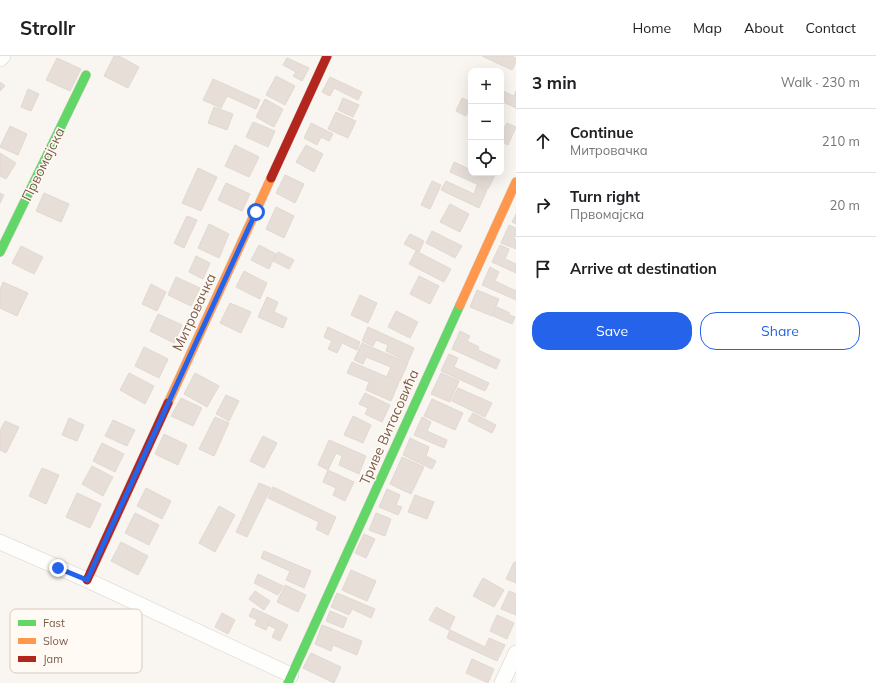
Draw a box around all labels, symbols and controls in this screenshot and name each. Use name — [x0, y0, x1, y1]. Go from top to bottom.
text: Strollr — [20, 16, 75, 40]
text: Home — [632, 19, 671, 37]
text: Map — [693, 19, 722, 37]
text: About — [744, 19, 784, 37]
text: Contact — [806, 19, 856, 37]
map controls — [468, 68, 504, 176]
button: + — [468, 68, 504, 104]
text: 3 min — [532, 72, 577, 93]
text: Walk · 230 m — [781, 74, 860, 90]
button: − — [468, 104, 504, 140]
text: Continue — [570, 123, 633, 142]
street label: Првомајска — [17, 124, 69, 204]
icon: ahead — [532, 130, 554, 152]
text: 210 m — [822, 133, 860, 149]
button: locate — [468, 140, 504, 176]
text: Митровачка — [570, 142, 648, 158]
text: Turn right — [570, 187, 640, 206]
icon: right — [532, 194, 554, 216]
text: 20 m — [830, 197, 860, 213]
route start — [247, 203, 265, 221]
text: Првомајска — [570, 206, 644, 222]
icon: arrive — [532, 258, 554, 280]
text: Arrive at destination — [570, 259, 717, 278]
street label: Митровачка — [168, 270, 220, 354]
button: Save — [532, 312, 692, 350]
button: Share — [700, 312, 860, 350]
street label: Триве Витасовића — [355, 366, 423, 488]
route end — [49, 559, 67, 577]
legend — [10, 609, 142, 673]
text: Fast — [43, 616, 65, 630]
text: Slow — [43, 634, 69, 648]
text: Jam — [43, 652, 63, 666]

